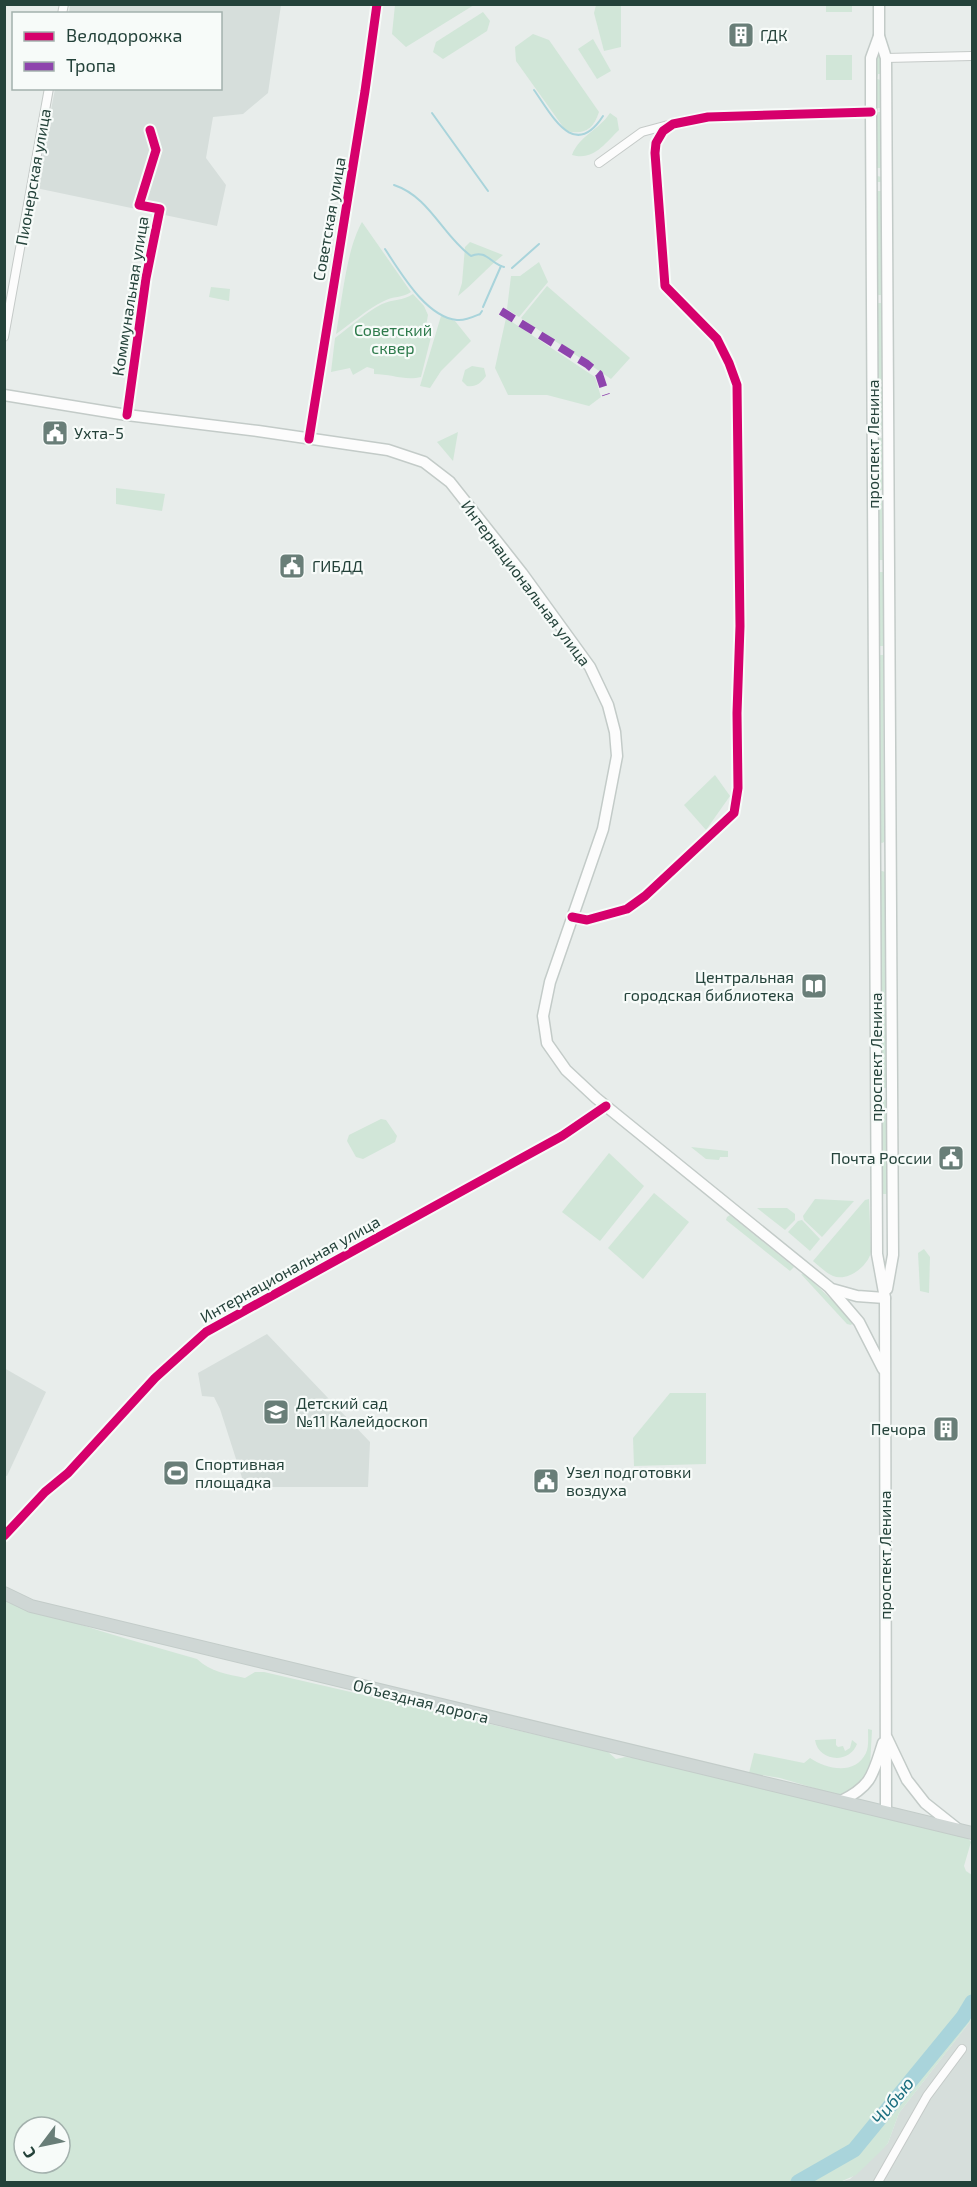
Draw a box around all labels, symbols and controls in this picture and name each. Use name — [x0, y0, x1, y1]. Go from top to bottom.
legend — [12, 12, 222, 90]
building icon: ГДК — [726, 20, 756, 50]
text: Велодорожка — [66, 24, 182, 46]
place label: ГДК — [760, 25, 788, 44]
text: Тропа — [66, 54, 116, 76]
street label: Пионерская улица — [11, 107, 55, 247]
street label: Советская улица — [308, 156, 350, 282]
street label: Коммунальная улица — [107, 215, 153, 377]
park label: Советский сквер — [354, 320, 432, 357]
street label: проспект Ленина — [863, 379, 882, 509]
public building icon: Ухта-5 — [40, 418, 70, 448]
place label: Ухта-5 — [74, 423, 124, 442]
street label: Интернациональная улица — [457, 496, 595, 670]
public building icon: ГИБДД — [277, 551, 307, 581]
place label: ГИБДД — [312, 556, 363, 575]
place label: Центральная городская библиотека — [624, 967, 794, 1004]
library icon: Центральная городская библиотека — [799, 971, 829, 1001]
street label: проспект Ленина — [866, 992, 885, 1122]
public building icon: Почта России — [936, 1143, 966, 1173]
place label: Почта России — [831, 1148, 932, 1167]
street label: Интернациональная улица — [197, 1211, 383, 1327]
place label: Детский сад №11 Калейдоскоп — [296, 1393, 428, 1430]
school or university icon: Детский сад №11 Калейдоскоп — [261, 1397, 291, 1427]
building icon: Печора — [931, 1414, 961, 1444]
place label: Печора — [871, 1419, 926, 1438]
place label: Спортивная площадка — [195, 1454, 285, 1491]
sports icon: Спортивная площадка — [161, 1458, 191, 1488]
place label: Узел подготовки воздуха — [566, 1462, 691, 1500]
public building icon: Узел подготовки воздуха — [531, 1466, 561, 1496]
street label: проспект Ленина — [875, 1490, 894, 1620]
street label: Объездная дорога — [351, 1674, 491, 1727]
water label: Чибью — [866, 2072, 918, 2129]
north arrow — [12, 2115, 72, 2175]
text: С — [18, 2144, 39, 2162]

